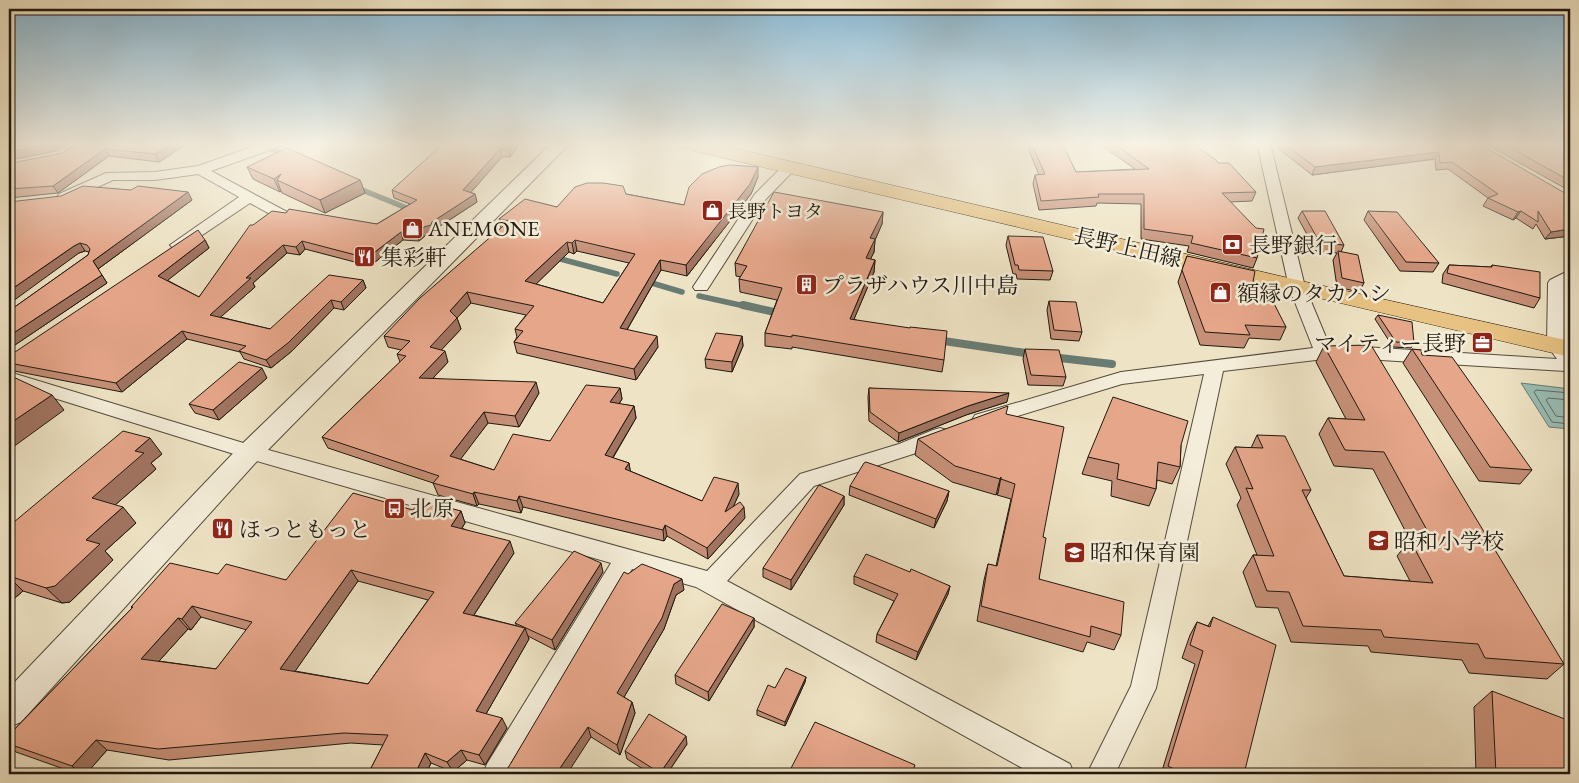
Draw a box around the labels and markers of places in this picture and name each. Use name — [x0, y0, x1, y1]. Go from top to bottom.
shop icon: 長野トヨタ — [700, 199, 724, 223]
place label: 長野トヨタ — [728, 199, 823, 224]
place label: ANEMONE — [427, 214, 540, 243]
shop icon: ANEMONE — [400, 216, 424, 240]
place label: 長野銀行 — [1249, 231, 1337, 260]
bank icon: 長野銀行 — [1221, 233, 1245, 257]
place label: 集彩軒 — [381, 243, 447, 272]
restaurant icon: 集彩軒 — [353, 245, 377, 269]
place label: プラザハウス川中島 — [822, 271, 1018, 300]
building icon: プラザハウス川中島 — [794, 273, 818, 297]
place label: 額縁のタカハシ — [1237, 279, 1391, 308]
shop icon: 額縁のタカハシ — [1209, 281, 1233, 305]
place label: マイティー長野 — [1314, 329, 1466, 358]
office icon: マイティー長野 — [1470, 331, 1494, 355]
place label: 北原 — [410, 494, 454, 523]
bus stop icon: 北原 — [382, 496, 406, 520]
place label: ほっともっと — [239, 515, 371, 544]
restaurant icon: ほっともっと — [211, 517, 235, 541]
place label: 昭和小学校 — [1394, 527, 1504, 556]
school or university icon: 昭和小学校 — [1366, 529, 1390, 553]
place label: 昭和保育園 — [1090, 538, 1200, 567]
school or university icon: 昭和保育園 — [1062, 540, 1086, 564]

